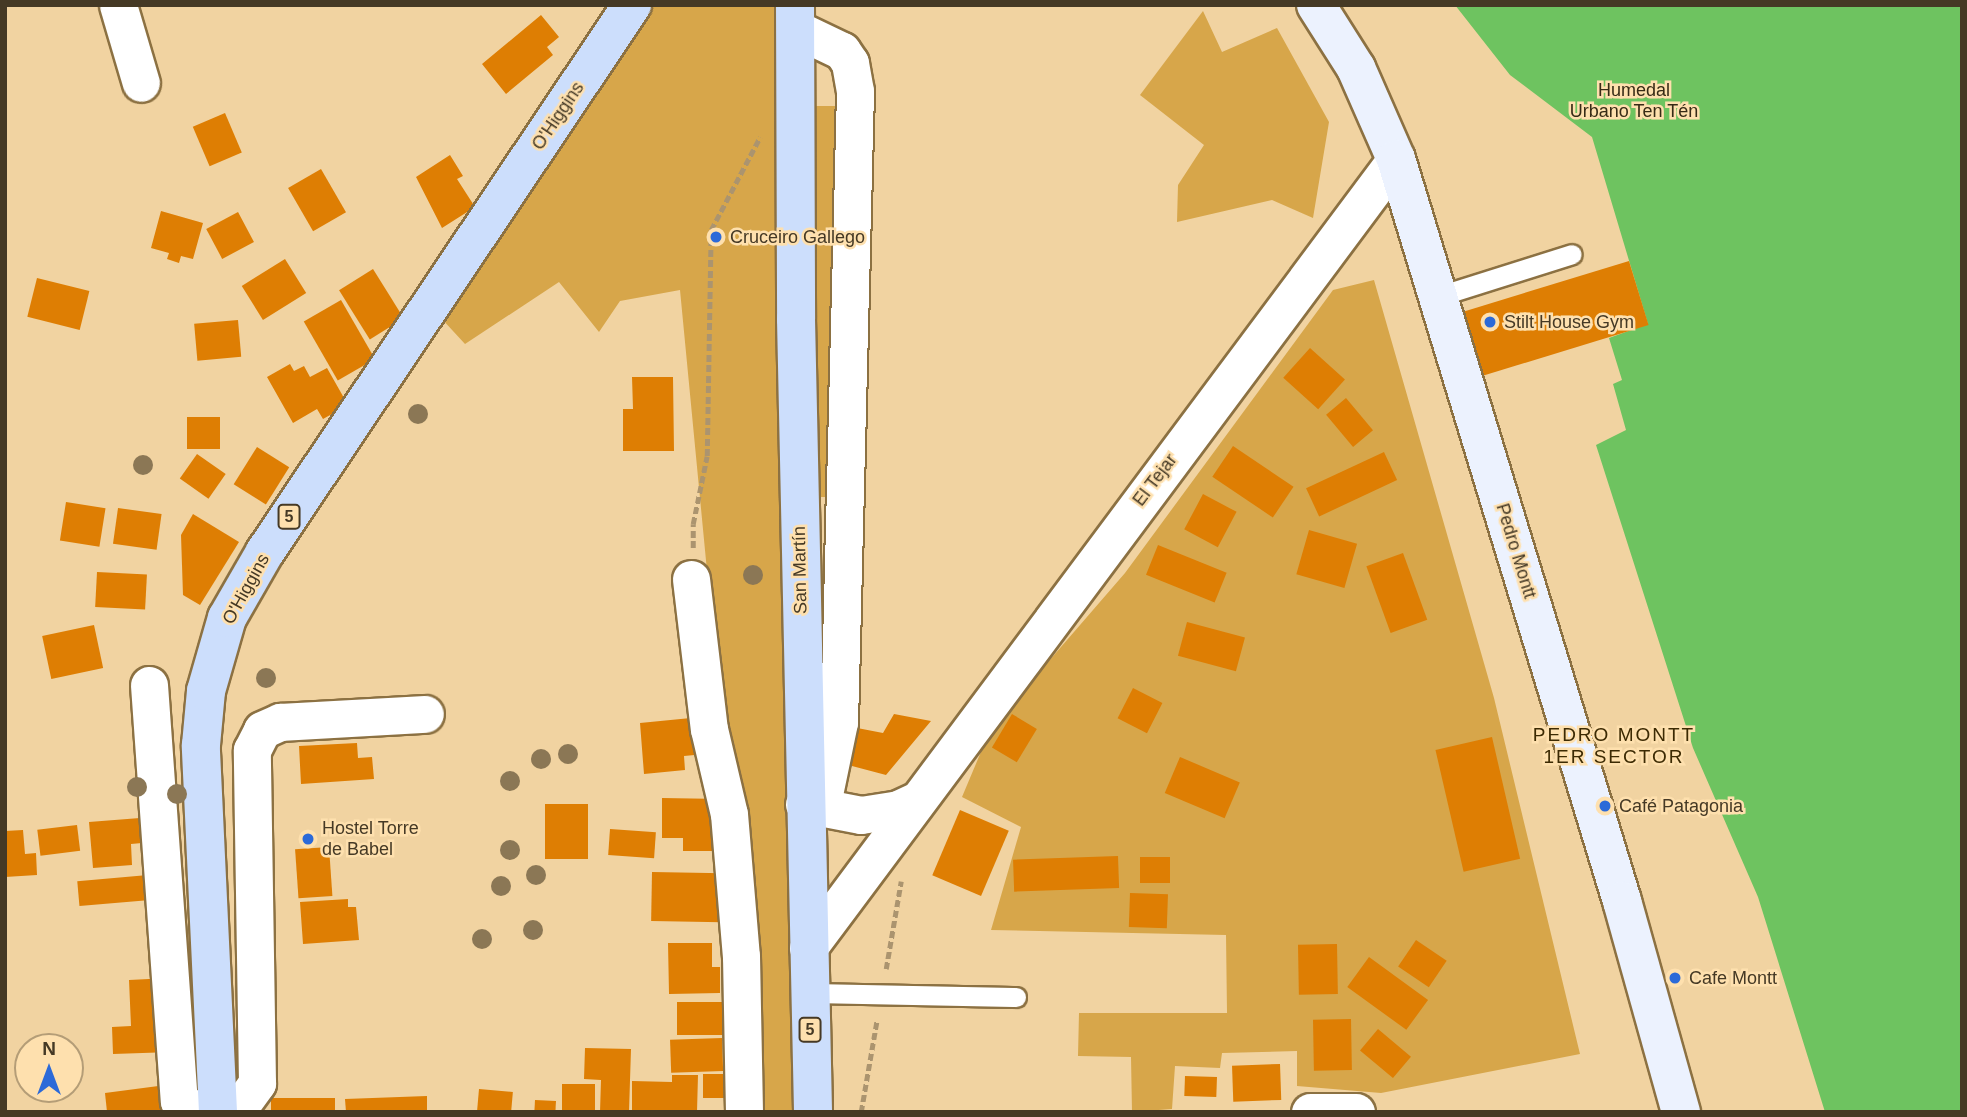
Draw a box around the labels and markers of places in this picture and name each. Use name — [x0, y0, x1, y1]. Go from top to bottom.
place label: Cruceiro Gallego — [730, 226, 865, 248]
marker: Cruceiro Gallego — [708, 229, 724, 245]
place label: Stilt House Gym — [1504, 311, 1634, 333]
marker: Stilt House Gym — [1482, 314, 1498, 330]
place label: Café Patagonia — [1619, 795, 1743, 817]
marker: Café Patagonia — [1597, 798, 1613, 814]
place label: Hostel Torre de Babel — [322, 818, 419, 860]
marker: Hostel Torre de Babel — [300, 831, 316, 847]
place label: Cafe Montt — [1689, 967, 1777, 989]
marker: Cafe Montt — [1667, 970, 1683, 986]

